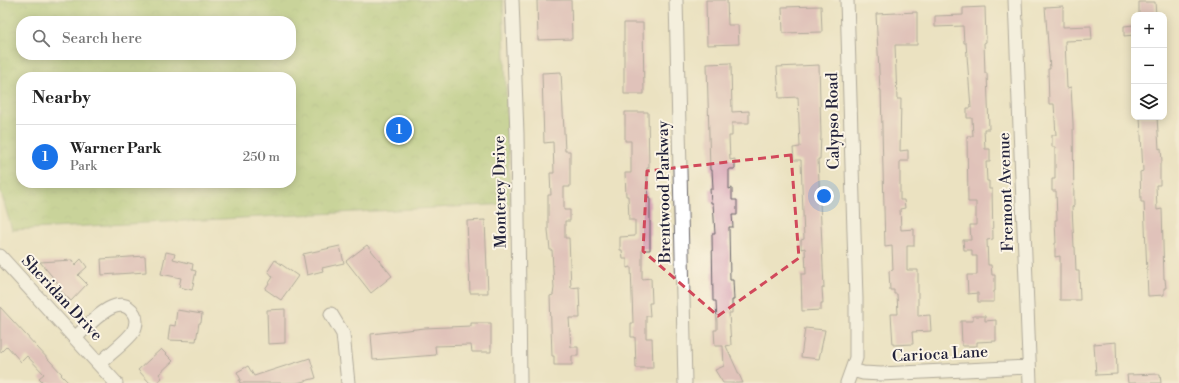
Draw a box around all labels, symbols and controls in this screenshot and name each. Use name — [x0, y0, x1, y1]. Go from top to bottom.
map controls — [1131, 12, 1167, 120]
button: + — [1131, 12, 1167, 48]
search box — [16, 16, 296, 60]
icon: search — [30, 27, 52, 49]
text: Search here — [62, 29, 142, 48]
button: − — [1131, 48, 1167, 84]
street label: Calypso Road — [822, 72, 844, 170]
button: layers — [1131, 84, 1167, 120]
text: Nearby — [32, 87, 91, 109]
pin: 1 — [386, 115, 412, 145]
street label: Brentwood Parkway — [653, 120, 675, 264]
street label: Fremont Avenue — [994, 132, 1018, 252]
street label: Monterey Drive — [489, 135, 511, 249]
text: Warner Park — [70, 139, 162, 158]
text: 1 — [42, 149, 48, 165]
text: 250 m — [243, 149, 280, 165]
text: Park — [70, 158, 97, 174]
your location — [814, 186, 834, 206]
street label: Sheridan Drive — [17, 251, 107, 345]
street label: Carioca Lane — [891, 341, 989, 367]

